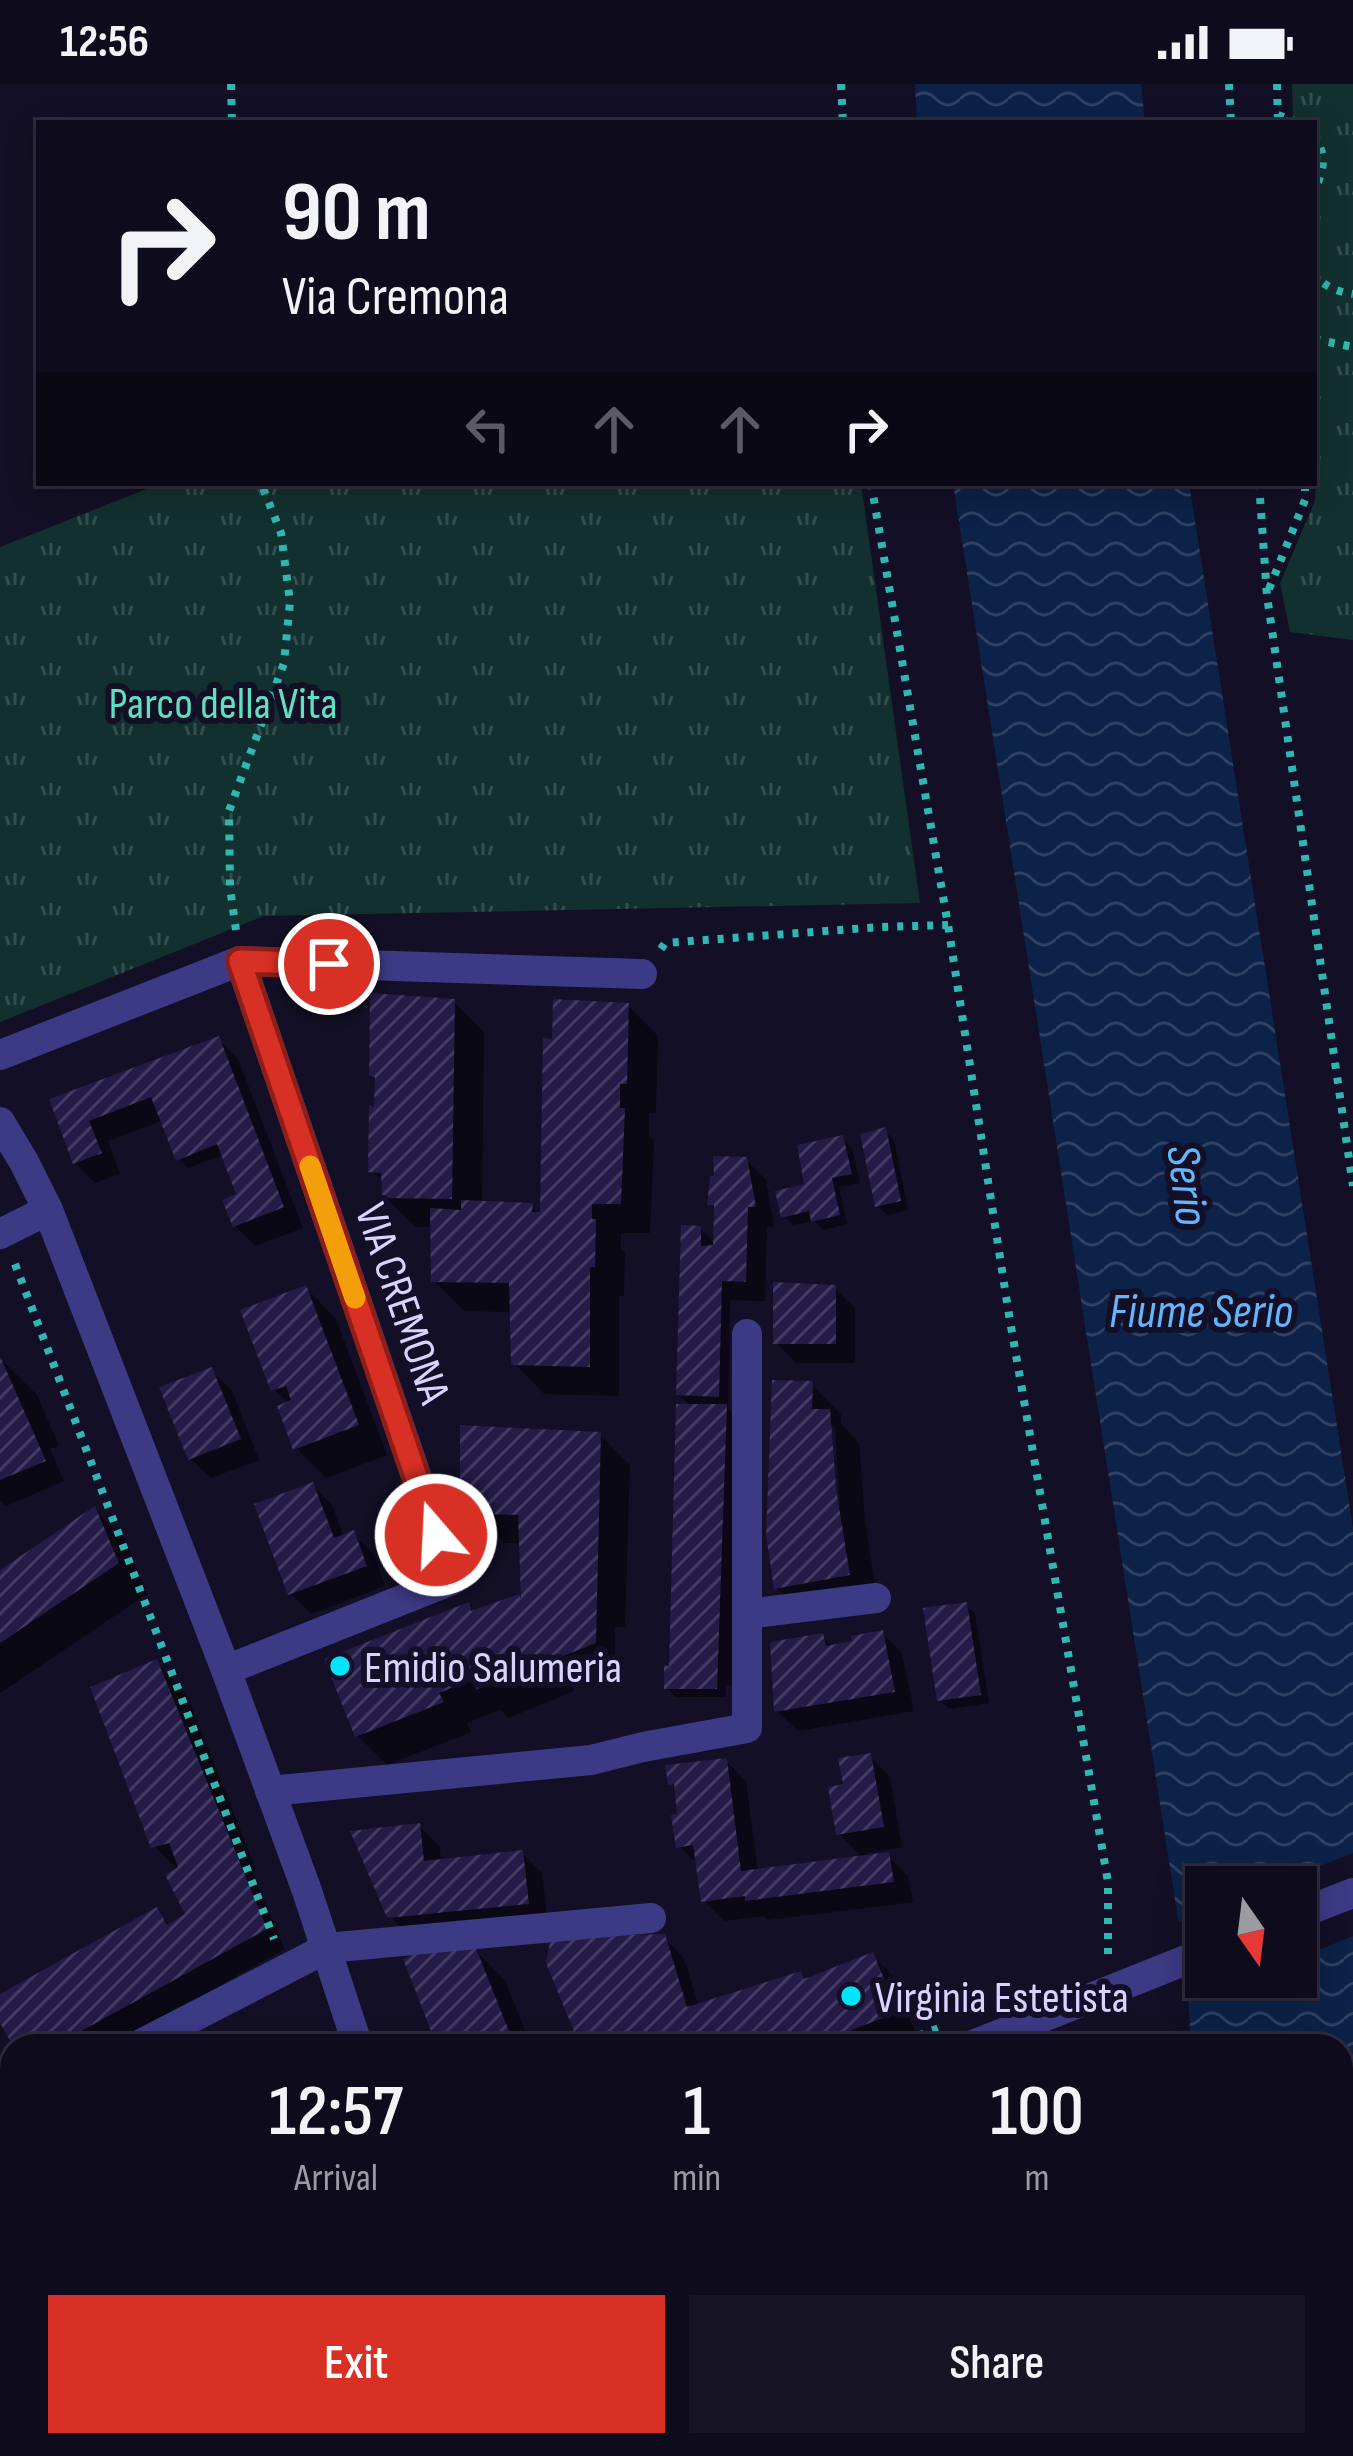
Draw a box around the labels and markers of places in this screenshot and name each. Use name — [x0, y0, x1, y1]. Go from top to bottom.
pin — [278, 913, 380, 1015]
place label: Emidio Salumeria — [364, 1641, 622, 1696]
marker: Emidio Salumeria — [327, 1653, 353, 1679]
place label: Virginia Estetista — [875, 1971, 1129, 2026]
marker: Virginia Estetista — [838, 1983, 864, 2009]

